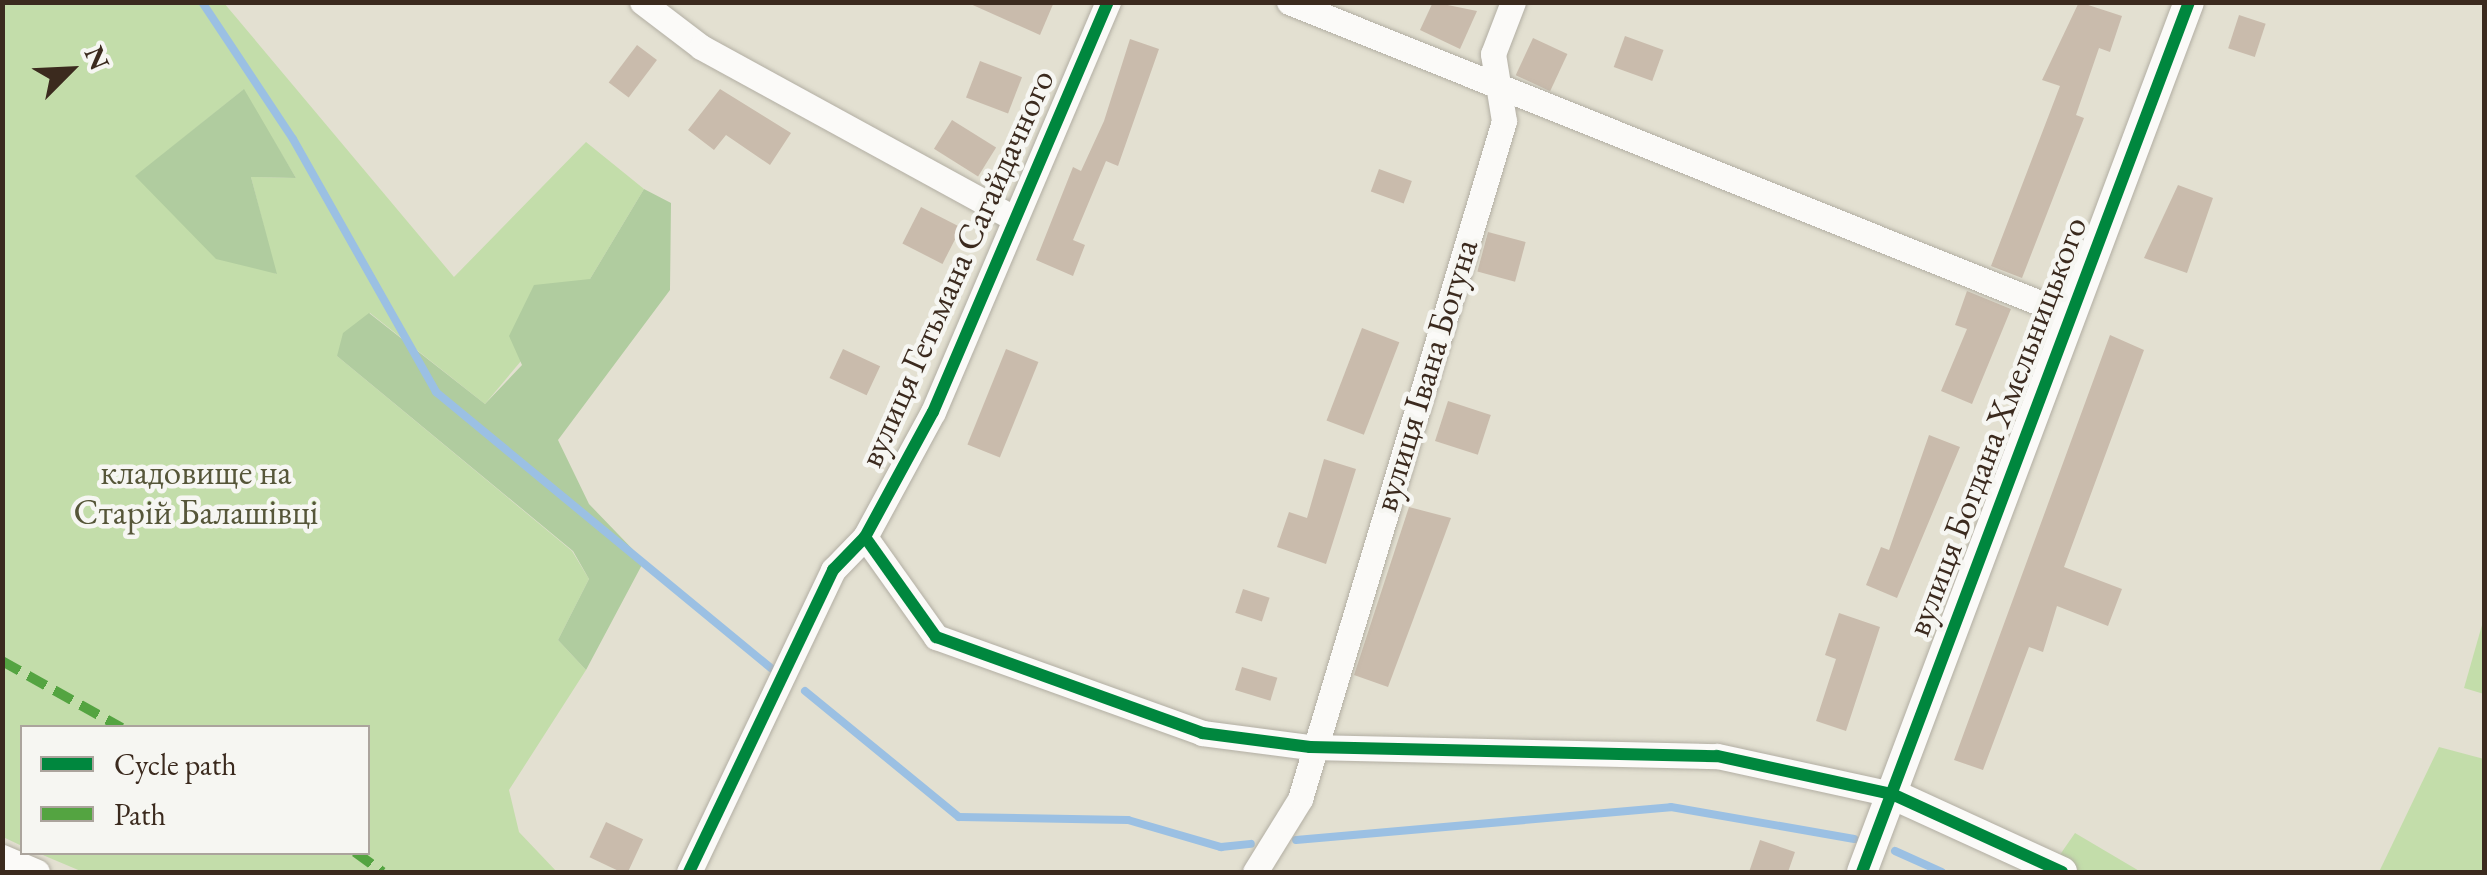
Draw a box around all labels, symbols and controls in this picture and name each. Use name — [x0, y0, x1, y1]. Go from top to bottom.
north arrow — [20, 20, 120, 120]
text: N — [76, 40, 118, 75]
street label: вулиця Гетьмана Сагайдачного — [849, 63, 1063, 473]
street label: вулиця Богдана Хмельницького — [1897, 211, 2095, 641]
street label: вулиця Івана Богуна — [1364, 234, 1486, 516]
park label: кладовище на Старій Балашівці — [74, 451, 318, 533]
legend — [20, 725, 370, 855]
text: Cycle path — [114, 745, 237, 784]
text: Path — [114, 795, 166, 834]

